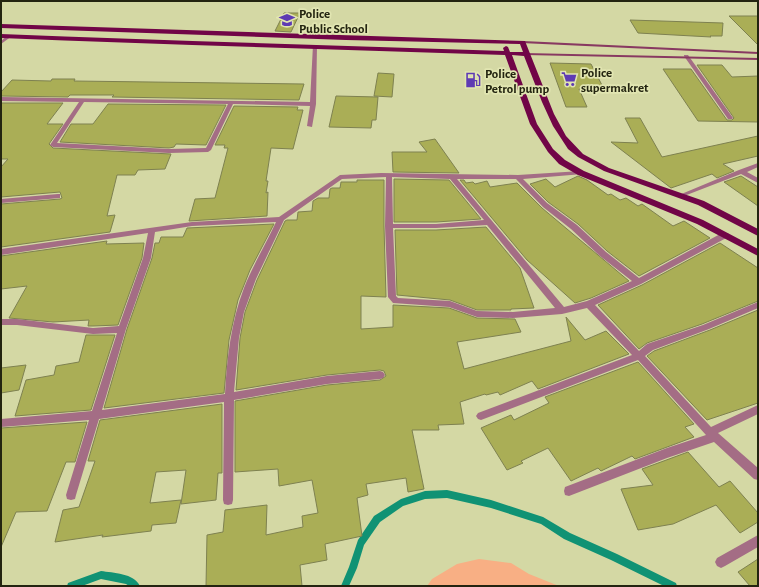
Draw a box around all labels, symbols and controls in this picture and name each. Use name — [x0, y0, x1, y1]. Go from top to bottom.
place label: Police Public School — [299, 8, 368, 36]
school or university icon: Police Public School — [278, 11, 296, 29]
place label: Police supermakret — [581, 67, 649, 95]
place label: Police Petrol pump — [485, 68, 550, 96]
supermarket icon: Police supermakret — [560, 70, 578, 88]
fuel station icon: Police Petrol pump — [464, 71, 482, 89]

